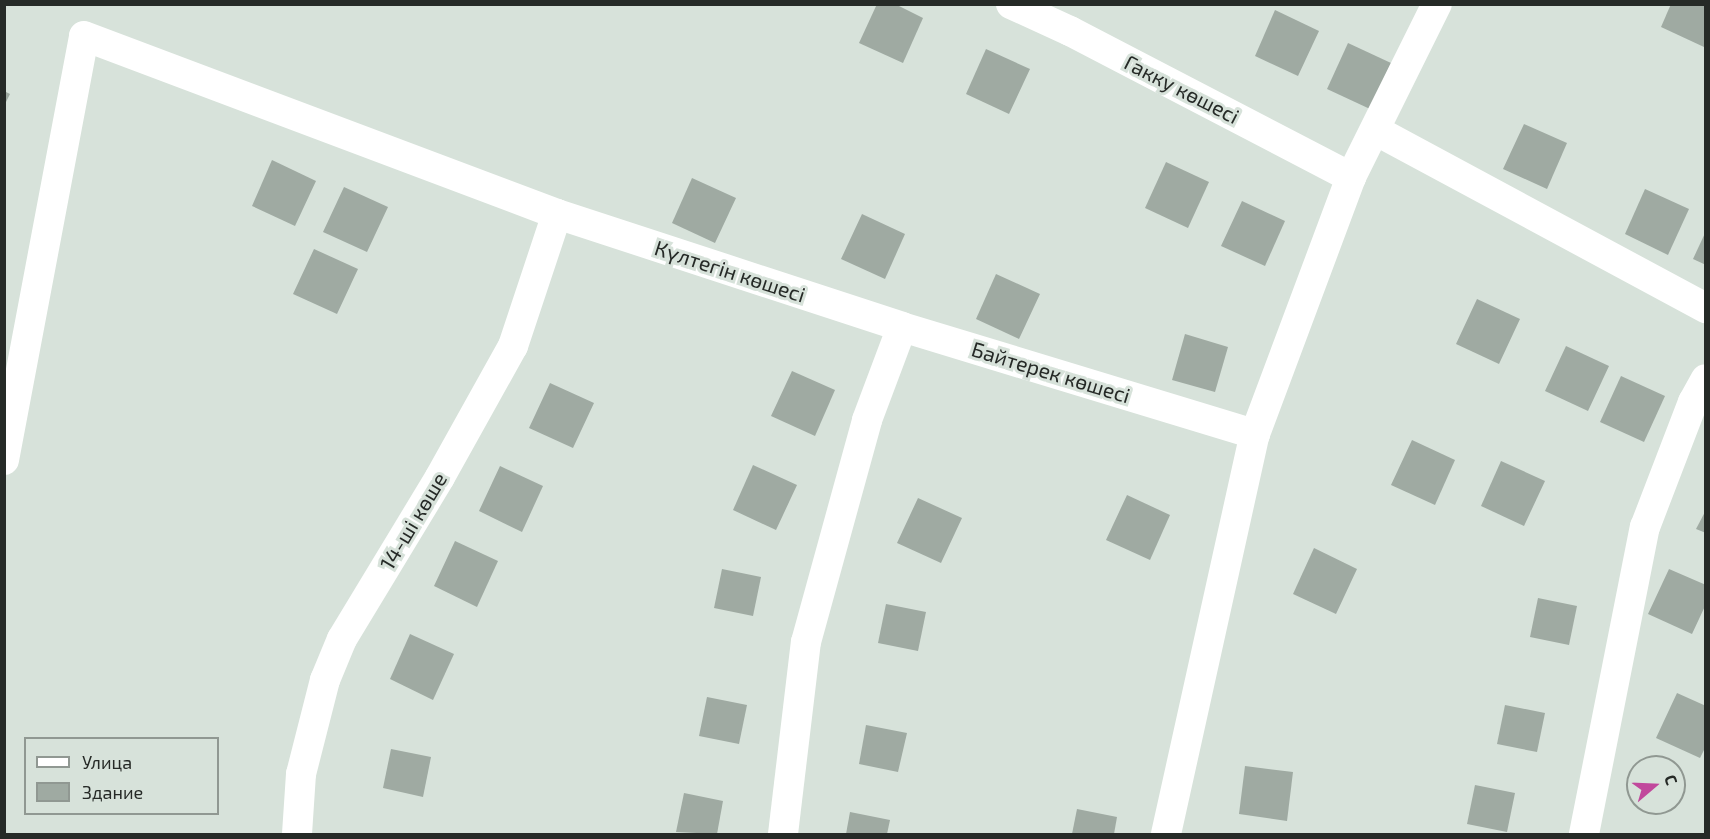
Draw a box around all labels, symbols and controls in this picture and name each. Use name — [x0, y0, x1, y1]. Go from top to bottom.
street label: Гакку көшесі — [1120, 49, 1244, 129]
street label: Күлтегін көшесі — [651, 235, 809, 307]
street label: Байтерек көшесі — [969, 336, 1133, 408]
street label: 14-ші көше — [374, 468, 452, 574]
legend — [24, 737, 219, 815]
text: Улица — [82, 751, 132, 773]
north arrow — [1626, 755, 1686, 815]
text: С — [1661, 772, 1682, 787]
text: Здание — [82, 781, 143, 803]

